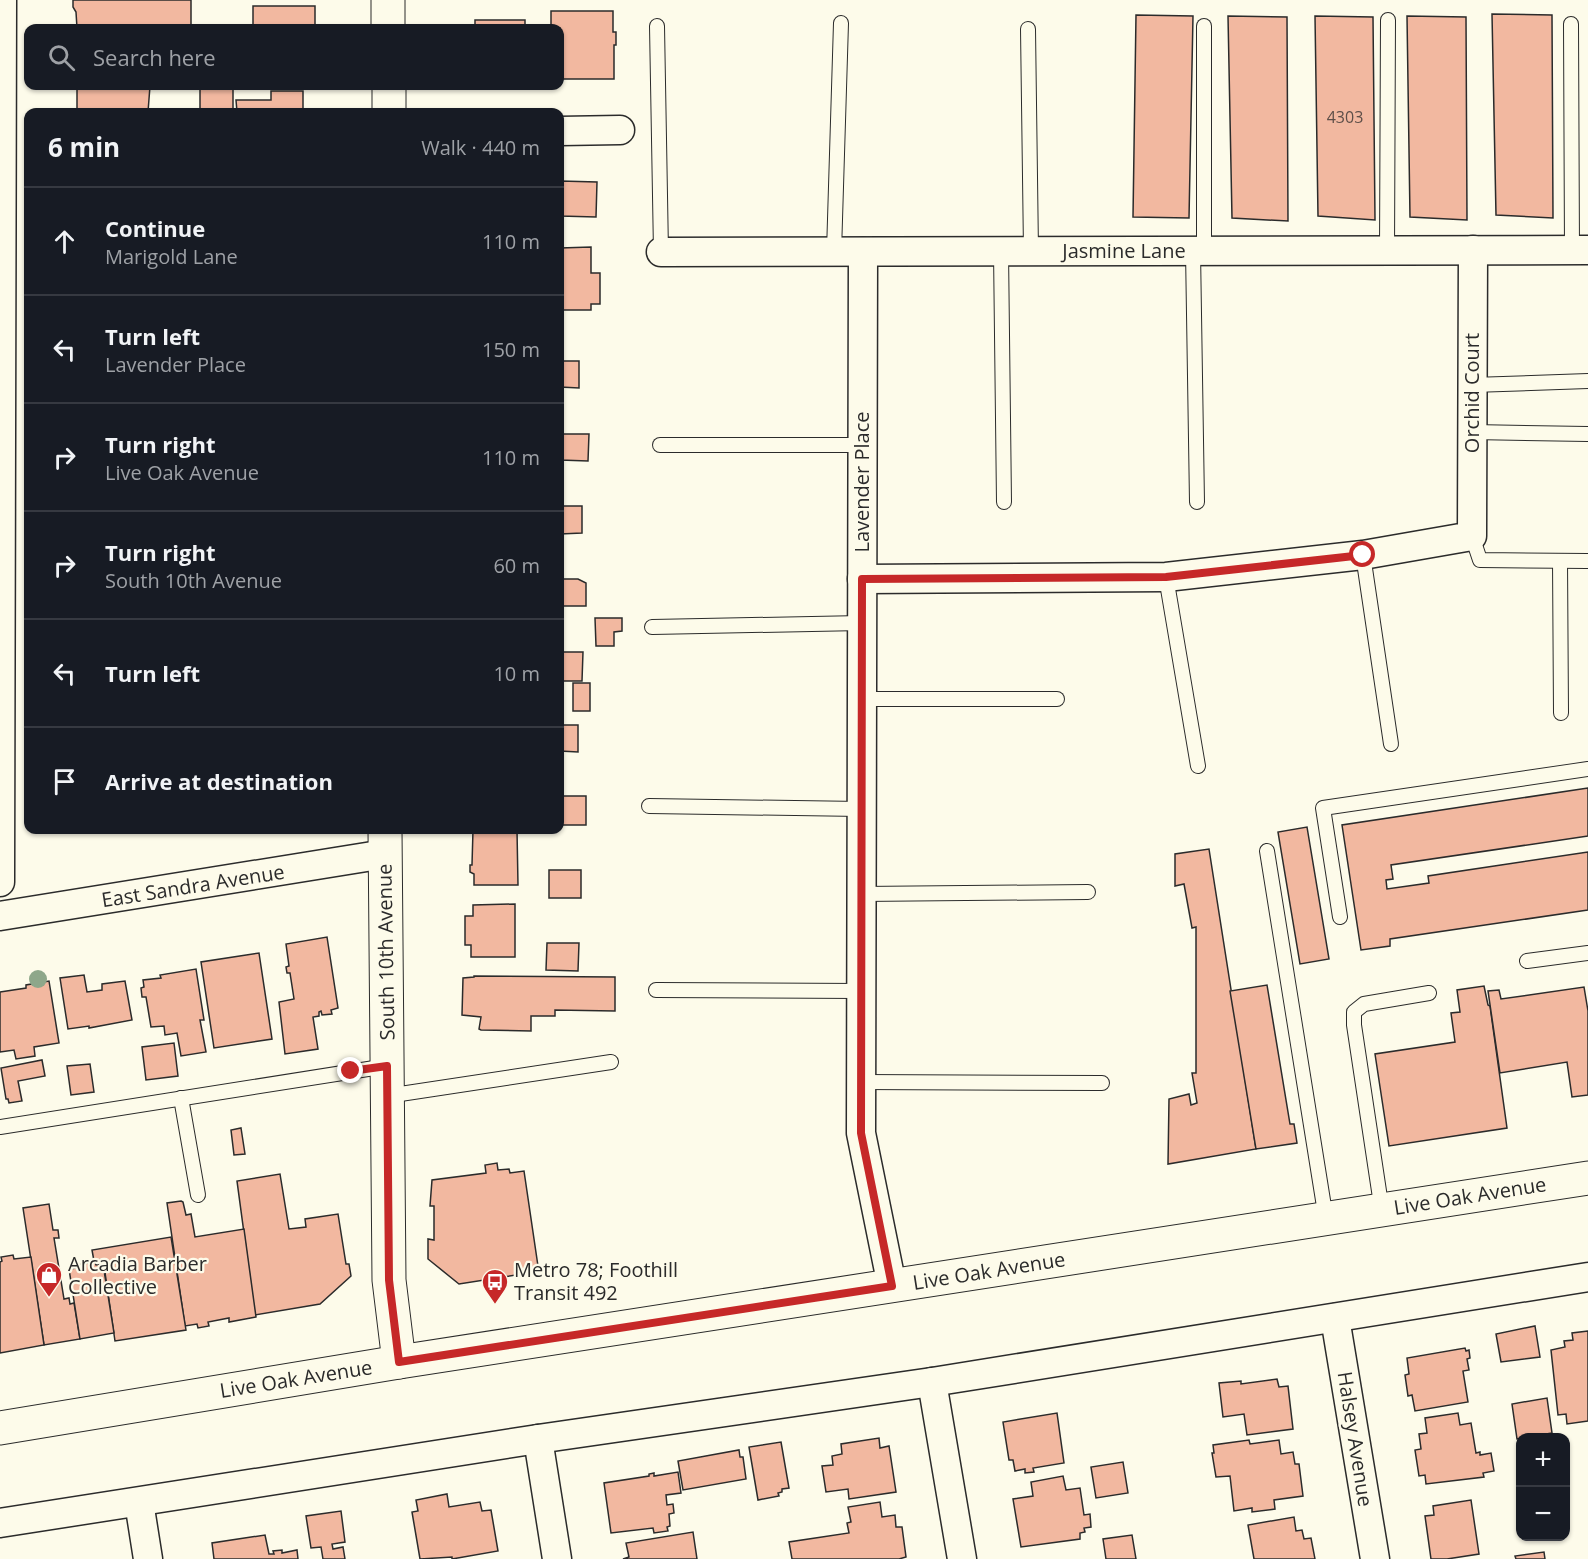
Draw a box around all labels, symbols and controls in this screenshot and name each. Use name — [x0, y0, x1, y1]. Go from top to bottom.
search box — [24, 24, 564, 90]
icon: search — [45, 41, 78, 74]
text: Search here — [93, 42, 216, 72]
house number: 4303 — [1327, 106, 1363, 128]
text: 6 min — [48, 129, 120, 165]
text: Walk · 440 m — [421, 134, 540, 161]
text: Continue — [105, 213, 205, 243]
icon: ahead — [48, 225, 81, 258]
text: 110 m — [482, 228, 540, 255]
street label: Jasmine Lane — [1060, 237, 1186, 264]
text: Marigold Lane — [105, 243, 238, 270]
text: Turn left — [105, 321, 200, 351]
icon: left — [48, 333, 81, 366]
street label: Orchid Court — [1458, 333, 1485, 453]
text: 150 m — [482, 336, 540, 363]
text: Lavender Place — [105, 351, 246, 378]
street label: Lavender Place — [848, 412, 875, 552]
text: Turn right — [105, 429, 216, 459]
icon: right — [48, 441, 81, 474]
text: 110 m — [482, 444, 540, 471]
text: Live Oak Avenue — [105, 459, 259, 486]
text: Turn right — [105, 537, 216, 567]
route start — [1349, 541, 1375, 567]
icon: right — [48, 549, 81, 582]
text: 60 m — [493, 552, 540, 579]
text: South 10th Avenue — [105, 567, 282, 594]
icon: left — [48, 657, 81, 690]
text: Turn left — [105, 658, 200, 688]
text: 10 m — [493, 660, 540, 687]
icon: arrive — [48, 765, 81, 798]
text: Arrive at destination — [105, 766, 333, 796]
street label: East Sandra Avenue — [100, 858, 286, 913]
street label: South 10th Avenue — [370, 863, 401, 1041]
route end — [337, 1057, 363, 1083]
street label: Live Oak Avenue — [1392, 1170, 1548, 1221]
street label: Live Oak Avenue — [911, 1245, 1067, 1296]
place label: Arcadia Barber Collective — [68, 1250, 207, 1300]
place label: Metro 78; Foothill Transit 492 — [514, 1256, 678, 1306]
shop icon: Arcadia Barber Collective — [34, 1260, 64, 1298]
bus stop icon: Metro 78; Foothill Transit 492 — [480, 1267, 510, 1305]
street label: Live Oak Avenue — [218, 1353, 374, 1404]
street label: Halsey Avenue — [1331, 1369, 1380, 1508]
map controls — [1516, 1433, 1570, 1541]
button: + — [1516, 1433, 1570, 1487]
button: − — [1516, 1487, 1570, 1541]

